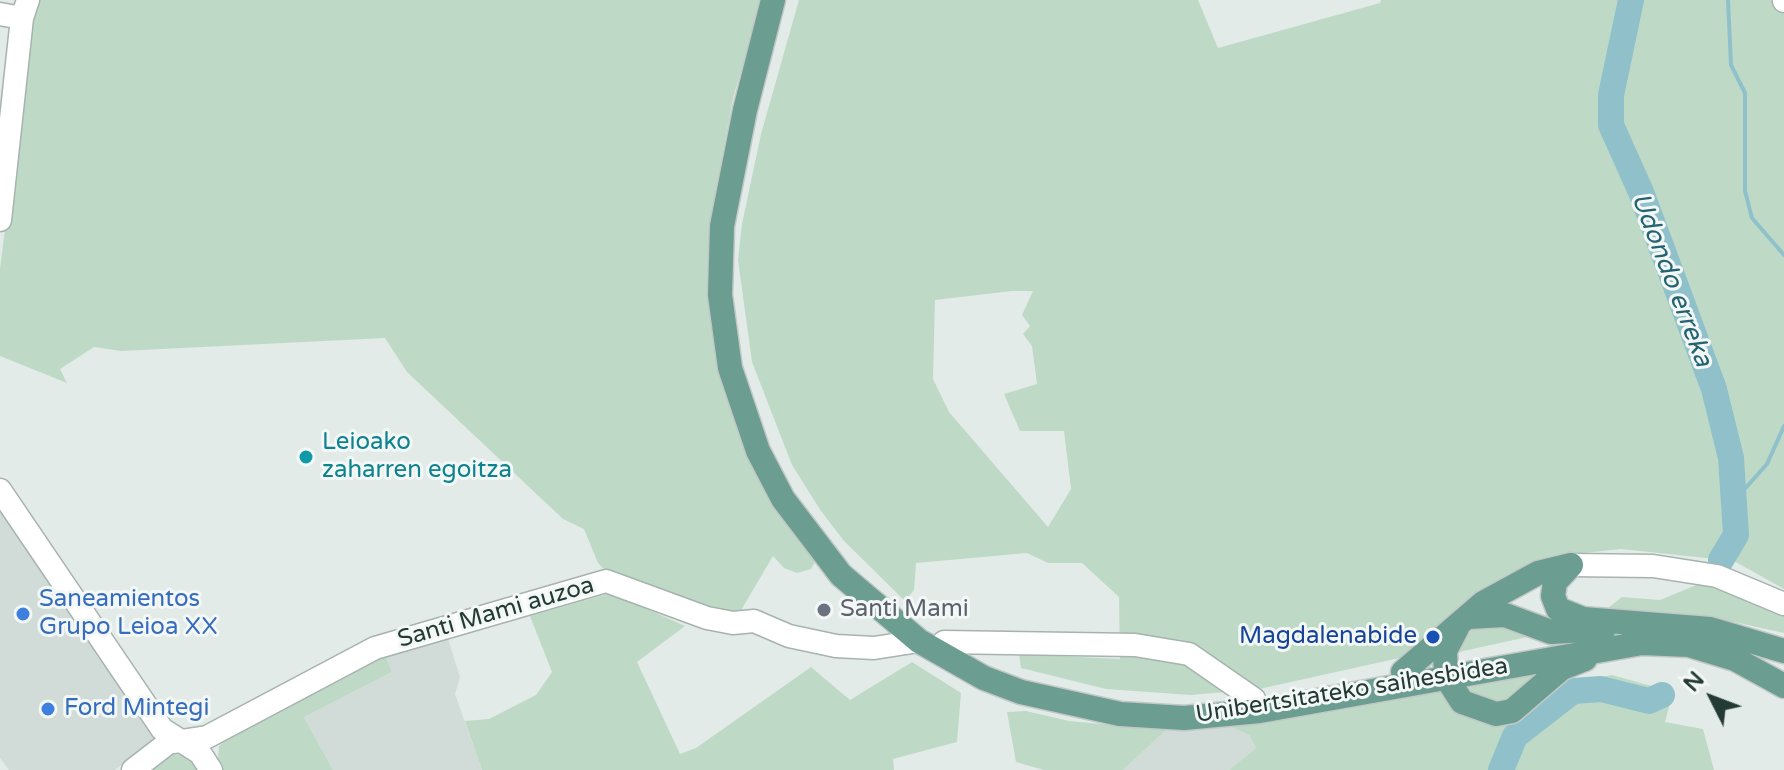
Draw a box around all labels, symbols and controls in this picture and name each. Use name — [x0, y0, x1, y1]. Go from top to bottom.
water label: Udondo erreka — [1624, 189, 1718, 371]
place label: Leioako zaharren egoitza — [322, 429, 512, 485]
marker: Leioako zaharren egoitza — [297, 448, 315, 466]
street label: Santi Mami auzoa — [394, 571, 598, 655]
place label: Saneamientos Grupo Leioa XX — [39, 586, 218, 642]
place label: Santi Mami — [840, 596, 969, 624]
marker: Santi Mami — [815, 601, 833, 619]
marker: Saneamientos Grupo Leioa XX — [14, 605, 32, 623]
place label: Magdalenabide — [1239, 623, 1417, 651]
marker: Magdalenabide — [1424, 628, 1442, 646]
street label: Unibertsitateko saihesbidea — [1194, 652, 1510, 730]
north arrow — [1672, 658, 1752, 738]
text: N — [1679, 667, 1710, 697]
place label: Ford Mintegi — [64, 695, 209, 723]
marker: Ford Mintegi — [39, 700, 57, 718]

